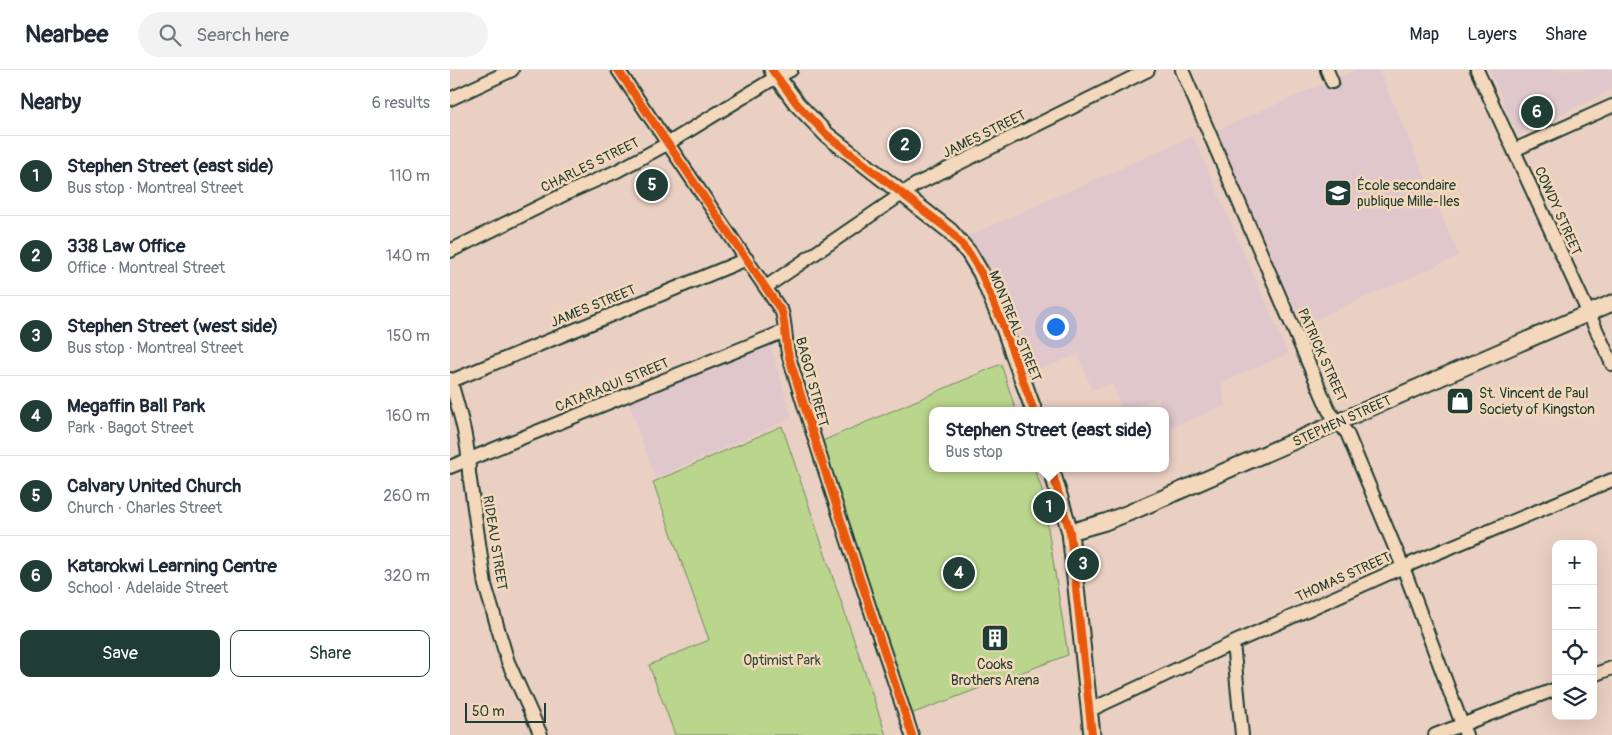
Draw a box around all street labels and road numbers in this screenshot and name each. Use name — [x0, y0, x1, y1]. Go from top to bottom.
street label: JAMES STREET — [939, 106, 1029, 162]
street label: CHARLES STREET — [538, 134, 642, 196]
street label: COWDY STREET — [1531, 164, 1585, 258]
street label: MONTREAL STREET — [985, 268, 1045, 384]
street label: JAMES STREET — [548, 281, 638, 331]
street label: PATRICK STREET — [1294, 306, 1350, 405]
street label: BAGOT STREET — [792, 335, 832, 429]
street label: CATARAQUI STREET — [553, 354, 672, 416]
street label: STEPHEN STREET — [1290, 392, 1394, 450]
street label: RIDEAU STREET — [479, 494, 511, 592]
street label: THOMAS STREET — [1293, 548, 1393, 606]

